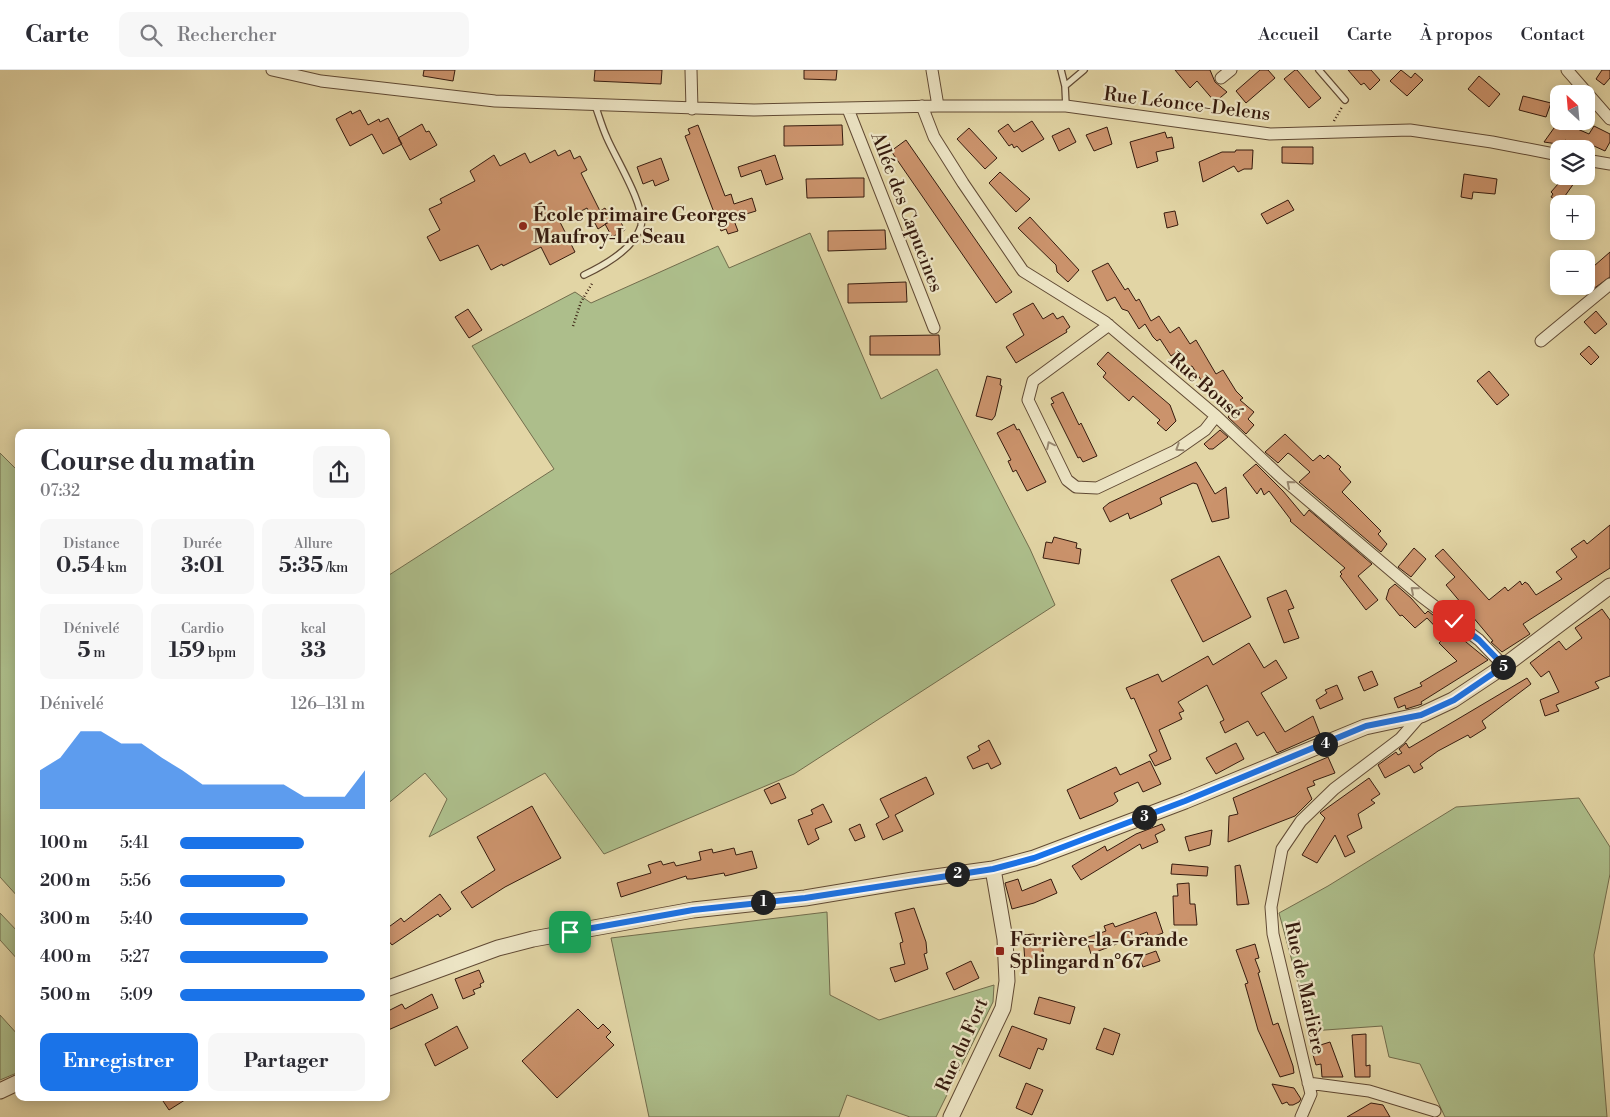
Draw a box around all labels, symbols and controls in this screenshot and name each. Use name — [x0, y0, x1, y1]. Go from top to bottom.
search box — [119, 12, 469, 57]
text: Carte — [25, 20, 89, 50]
icon: search — [137, 21, 165, 49]
text: Rechercher — [177, 23, 277, 47]
text: Accueil — [1258, 23, 1319, 46]
text: Carte — [1347, 23, 1392, 46]
text: À propos — [1420, 23, 1493, 46]
text: Contact — [1521, 23, 1585, 46]
street label: Rue Léonce-Delens — [1102, 82, 1272, 126]
north arrow — [1550, 85, 1595, 130]
map controls — [1550, 85, 1595, 295]
street label: Allée des Capucines — [865, 128, 949, 295]
button: layers — [1550, 140, 1595, 185]
button: + — [1550, 195, 1595, 240]
place label: École primaire Georges Maufroy-Le Seau — [533, 202, 746, 249]
marker: École primaire Georges Maufroy-Le Seau — [517, 220, 529, 232]
button: − — [1550, 250, 1595, 295]
street label: Rue Bousé — [1164, 347, 1248, 425]
one-way arrow — [1176, 441, 1185, 451]
one-way arrow — [1046, 442, 1056, 451]
text: Course du matin — [40, 444, 255, 479]
button: share — [313, 446, 365, 498]
text: 07:32 — [40, 481, 80, 501]
one-way arrow — [1287, 482, 1296, 490]
text: Distance — [63, 535, 120, 553]
text: Durée — [183, 535, 222, 553]
text: Allure — [294, 535, 333, 553]
text: 0.54 — [56, 553, 104, 579]
text: 3:01 — [181, 553, 224, 579]
text: 5:35 — [279, 553, 323, 579]
text: km — [104, 559, 127, 577]
text: /km — [323, 559, 348, 577]
one-way arrow — [1410, 587, 1419, 596]
pin — [1433, 600, 1475, 642]
icon: check — [1440, 607, 1468, 635]
text: Dénivelé — [64, 620, 119, 638]
text: Cardio — [181, 620, 224, 638]
text: kcal — [301, 620, 326, 638]
text: 5 — [77, 638, 90, 664]
text: 159 — [169, 638, 205, 664]
text: 33 — [301, 638, 326, 664]
text: m — [90, 644, 106, 662]
text: bpm — [205, 644, 236, 662]
pin: 5 — [1490, 654, 1516, 680]
text: 5 — [1499, 658, 1508, 676]
text: Dénivelé — [40, 694, 104, 714]
text: 126–131 m — [291, 694, 365, 714]
pin: 4 — [1312, 732, 1338, 756]
text: 4 — [1321, 735, 1330, 753]
pin: 3 — [1132, 804, 1156, 830]
text: 3 — [1140, 808, 1149, 826]
text: 100 m — [40, 833, 88, 853]
text: 5:41 — [120, 833, 149, 853]
pin: 2 — [944, 862, 970, 886]
text: 2 — [953, 865, 962, 883]
text: 200 m — [40, 871, 90, 891]
text: 5:56 — [120, 871, 151, 891]
pin: 1 — [750, 890, 776, 914]
text: 1 — [760, 893, 767, 911]
text: 300 m — [40, 909, 90, 929]
text: 5:40 — [120, 909, 153, 929]
pin — [549, 911, 591, 953]
icon: arrive — [556, 918, 584, 946]
street label: Rue de Marlière — [1279, 919, 1331, 1057]
place label: Ferrière-la-Grande Splingard n°67 — [1010, 928, 1188, 974]
marker: Ferrière-la-Grande Splingard n°67 — [994, 945, 1006, 957]
text: 400 m — [40, 947, 91, 967]
text: 5:27 — [120, 947, 150, 967]
text: 500 m — [40, 985, 90, 1005]
text: 5:09 — [120, 985, 153, 1005]
street label: Rue du Fort — [931, 994, 993, 1096]
button: Enregistrer — [40, 1033, 198, 1091]
button: Partager — [208, 1033, 365, 1091]

